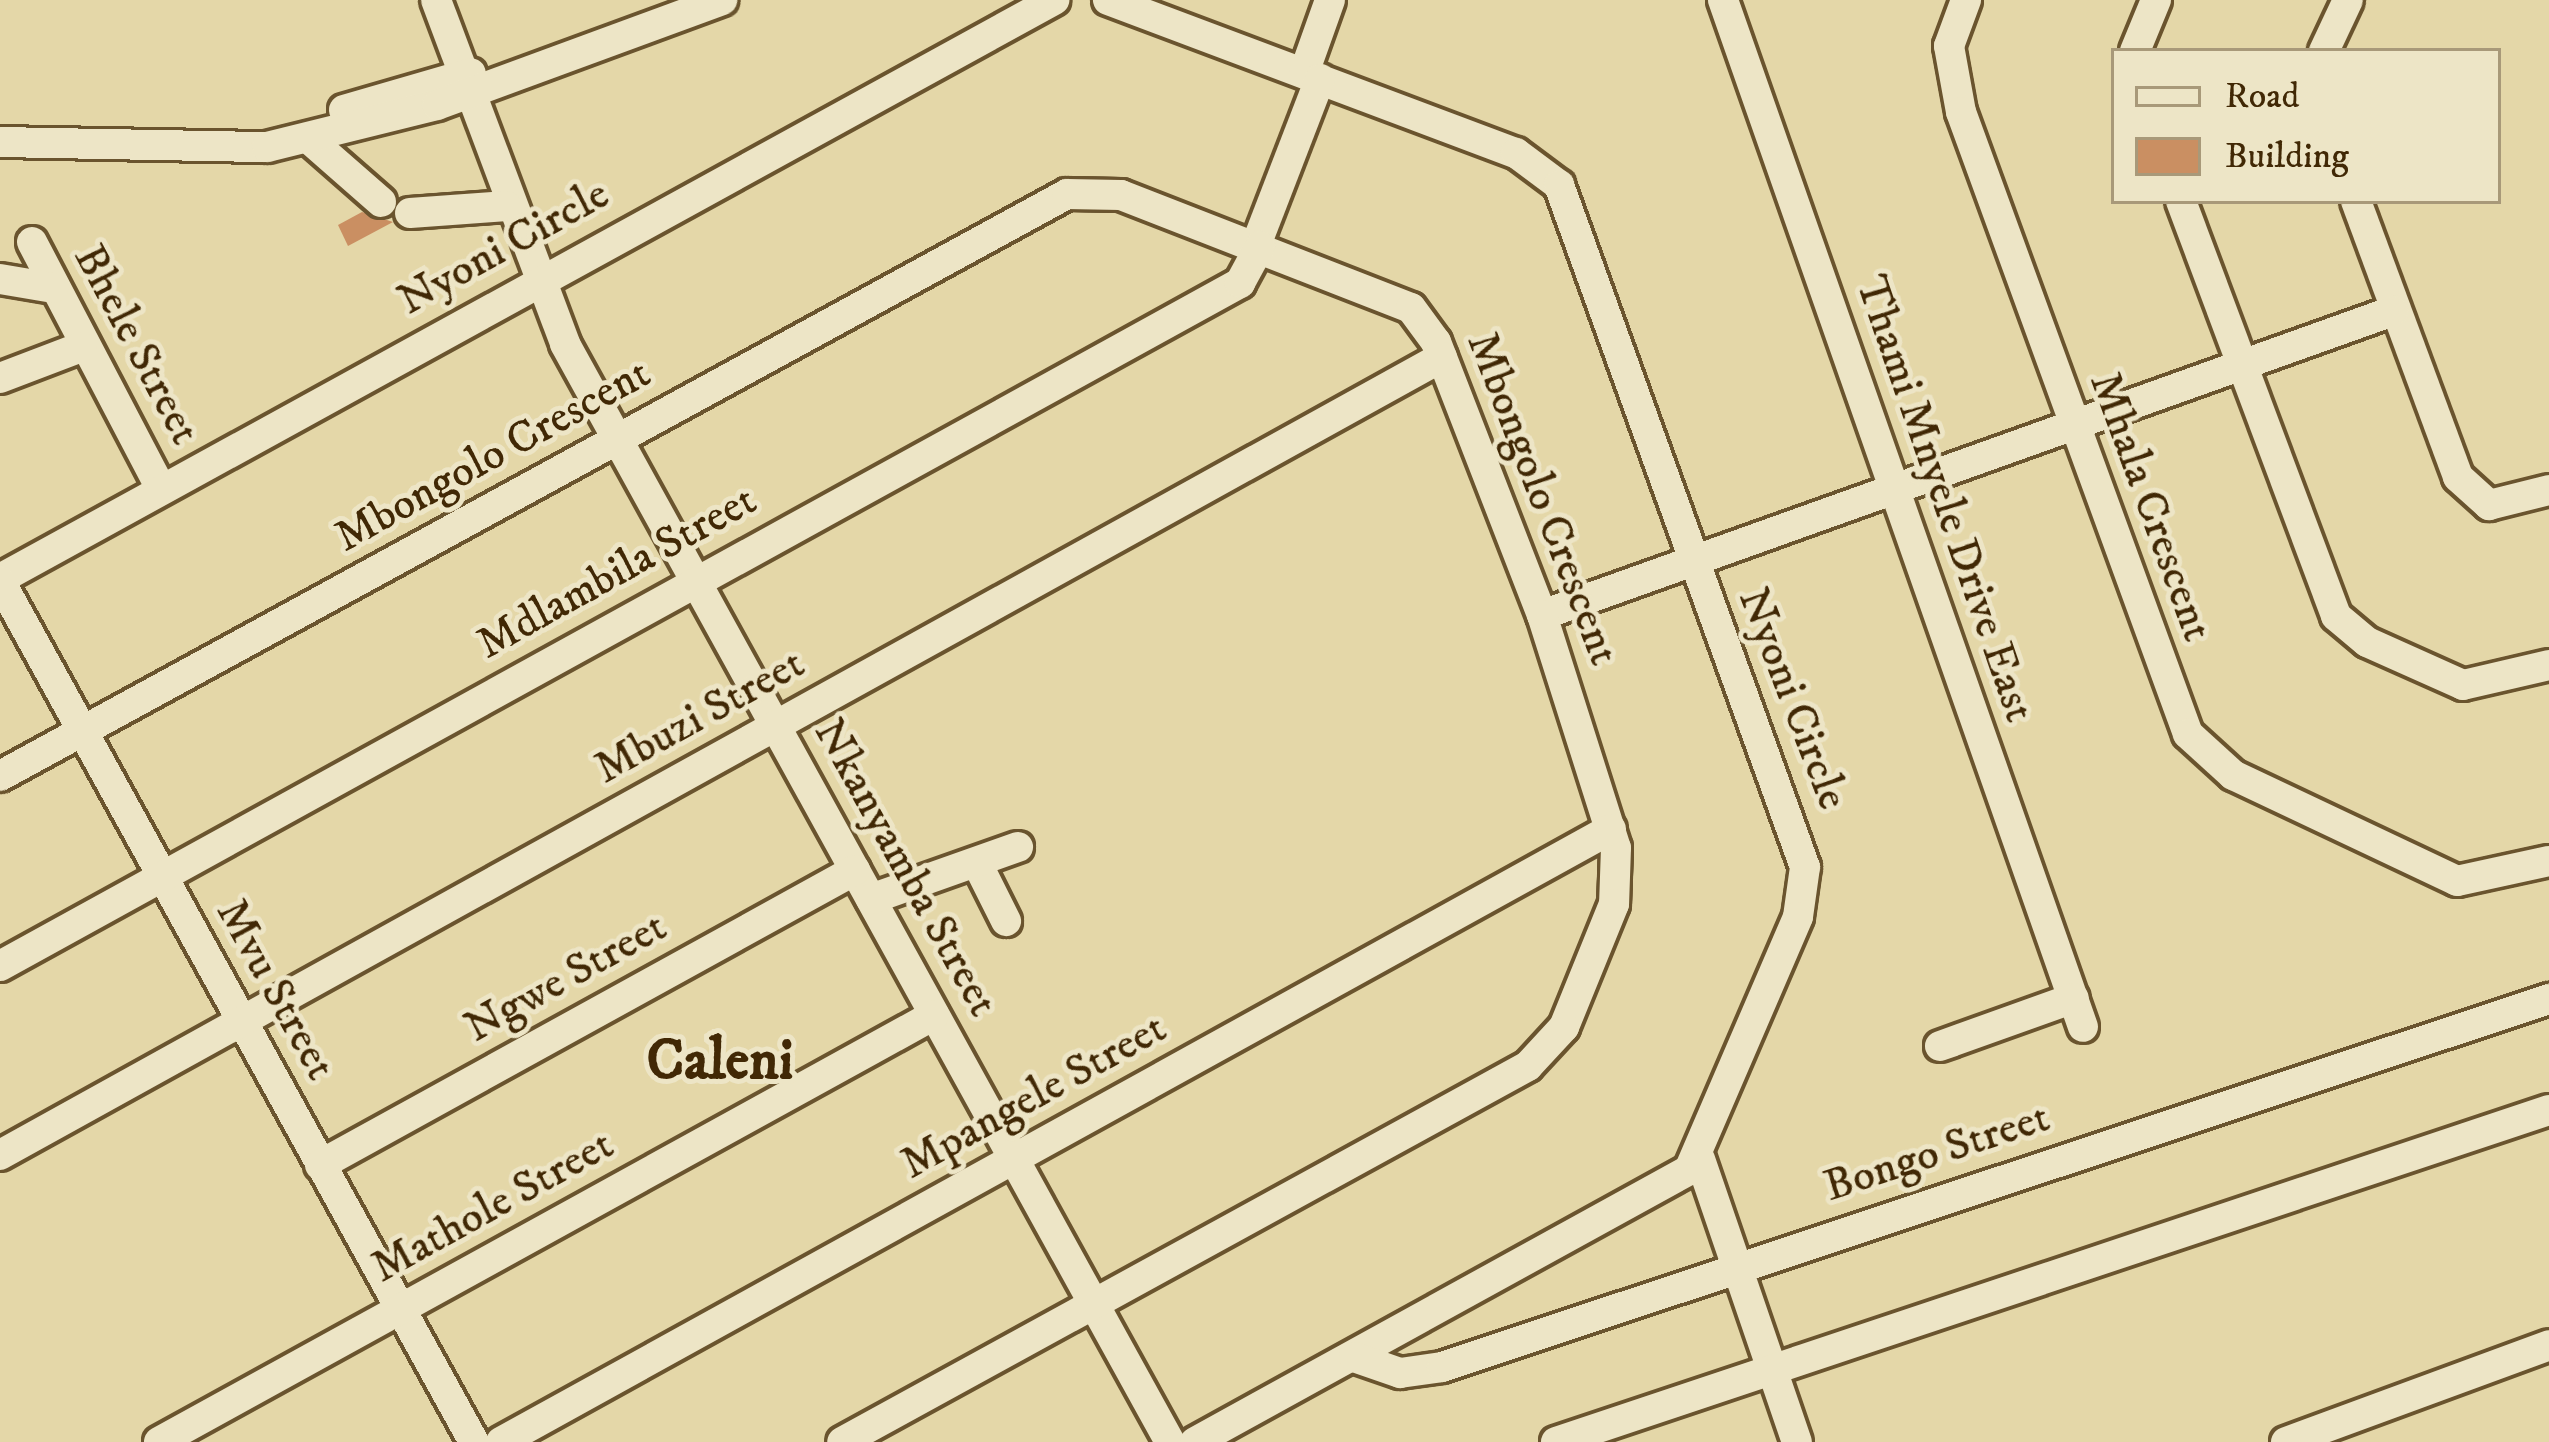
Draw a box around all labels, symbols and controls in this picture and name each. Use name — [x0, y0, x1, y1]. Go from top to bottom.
legend — [2111, 48, 2501, 204]
text: Road — [2225, 74, 2300, 119]
text: Building — [2225, 134, 2349, 179]
street label: Nyoni Circle — [389, 168, 619, 328]
street label: Bhele Street — [61, 236, 211, 454]
street label: Thami Mnyele Drive East — [1842, 269, 2046, 729]
street label: Mbongolo Crescent — [1454, 325, 1630, 673]
street label: Mbongolo Crescent — [326, 347, 660, 565]
street label: Mhala Crescent — [2076, 365, 2224, 649]
street label: Mdlambila Street — [468, 474, 766, 672]
street label: Nyoni Circle — [1725, 581, 1859, 817]
street label: Mbuzi Street — [586, 637, 814, 797]
street label: Nkanyamba Street — [801, 710, 1009, 1026]
street label: Mvu Street — [203, 890, 347, 1090]
street label: Ngwe Street — [456, 901, 676, 1055]
street label: Mpangele Street — [892, 1002, 1176, 1192]
district label: Caleni — [646, 1028, 794, 1096]
street label: Bongo Street — [1818, 1091, 2056, 1215]
street label: Mathole Street — [363, 1118, 623, 1296]

